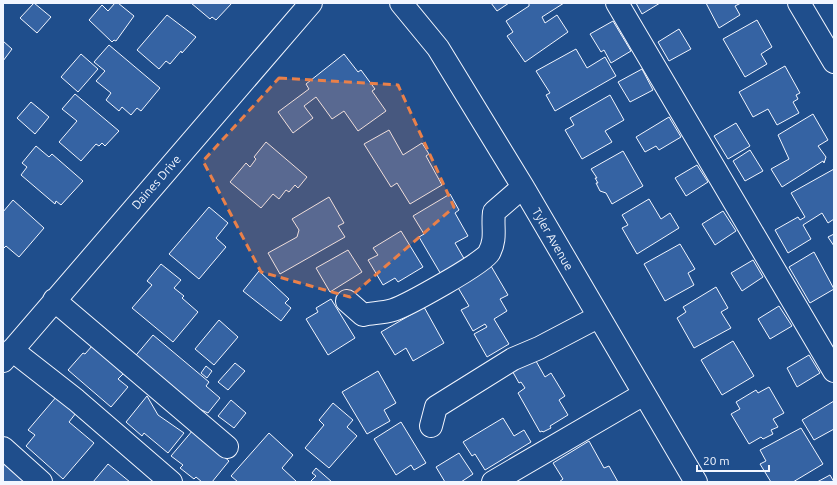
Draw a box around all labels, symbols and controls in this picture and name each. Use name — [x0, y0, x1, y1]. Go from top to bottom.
street label: Daines Drive — [129, 152, 183, 212]
street label: Tyler Avenue — [530, 206, 576, 272]
scale bar — [697, 447, 769, 473]
text: 20 m — [703, 454, 730, 467]

